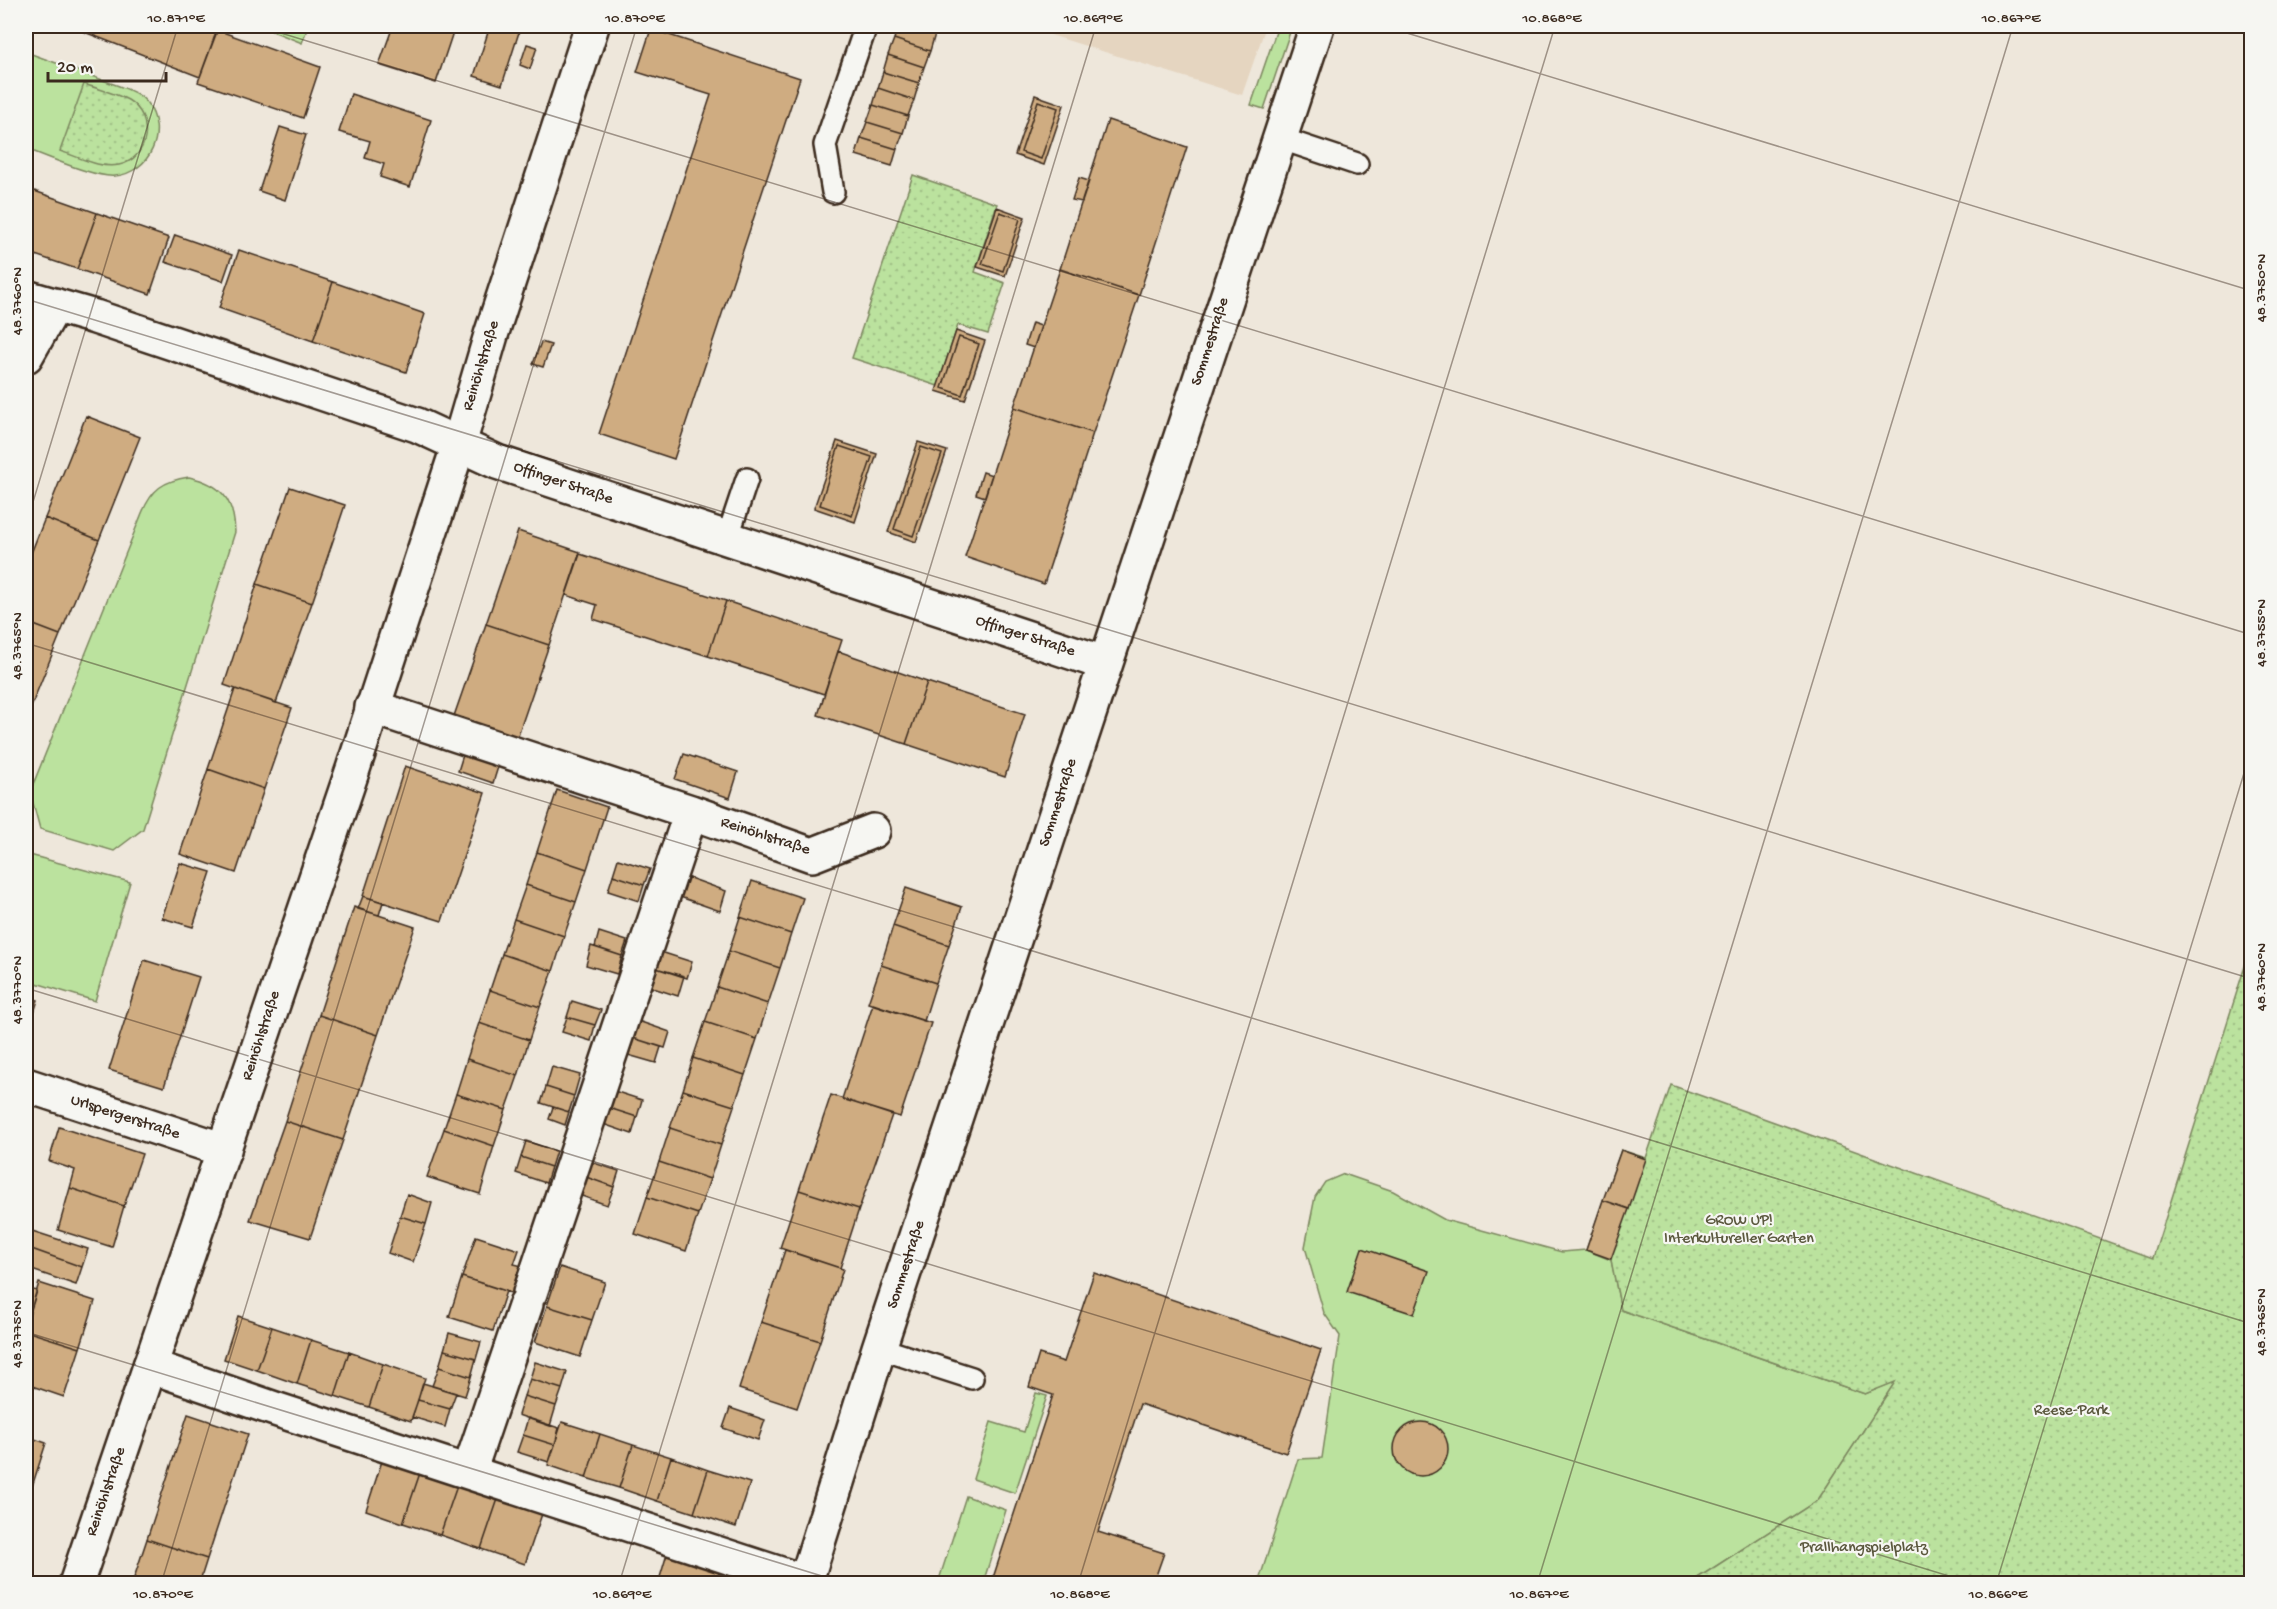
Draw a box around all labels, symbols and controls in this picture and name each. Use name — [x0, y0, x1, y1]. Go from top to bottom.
text: 10.871°E — [146, 10, 205, 28]
text: 10.870°E — [604, 10, 666, 28]
text: 10.869°E — [1063, 10, 1123, 28]
text: 10.868°E — [1521, 10, 1582, 28]
text: 10.867°E — [1980, 10, 2041, 28]
scale bar — [48, 45, 166, 83]
text: 20 m — [57, 58, 93, 79]
text: 48.3750°N — [2253, 254, 2271, 322]
text: 48.3760°N — [9, 267, 27, 335]
street label: Sommestraße — [1188, 295, 1234, 389]
street label: Reinöhlstraße — [459, 318, 505, 413]
street label: Offinger Straße — [511, 458, 616, 510]
text: 48.3755°N — [2253, 599, 2271, 667]
text: 48.3765°N — [9, 612, 27, 680]
street label: Offinger Straße — [973, 612, 1078, 662]
street label: Sommestraße — [1036, 756, 1082, 850]
street label: Reinöhlstraße — [718, 814, 813, 861]
text: 48.3760°N — [2253, 943, 2271, 1011]
text: 48.3770°N — [9, 956, 27, 1024]
street label: Reinöhlstraße — [239, 988, 286, 1083]
street label: Urlspergerstraße — [68, 1091, 183, 1145]
park label: GROW UP! Interkultureller Garten — [1664, 1212, 1814, 1249]
street label: Sommestraße — [884, 1218, 930, 1312]
text: 48.3765°N — [2253, 1288, 2271, 1356]
text: 48.3775°N — [9, 1300, 27, 1368]
park label: Reese-Park — [2034, 1402, 2110, 1421]
street label: Reinöhlstraße — [83, 1444, 131, 1539]
park label: Prallhangspielplatz — [1799, 1539, 1929, 1558]
text: 10.870°E — [132, 1586, 194, 1604]
text: 10.869°E — [592, 1586, 652, 1604]
text: 10.868°E — [1049, 1586, 1110, 1604]
text: 10.867°E — [1508, 1586, 1569, 1604]
text: 10.866°E — [1968, 1586, 2028, 1604]

